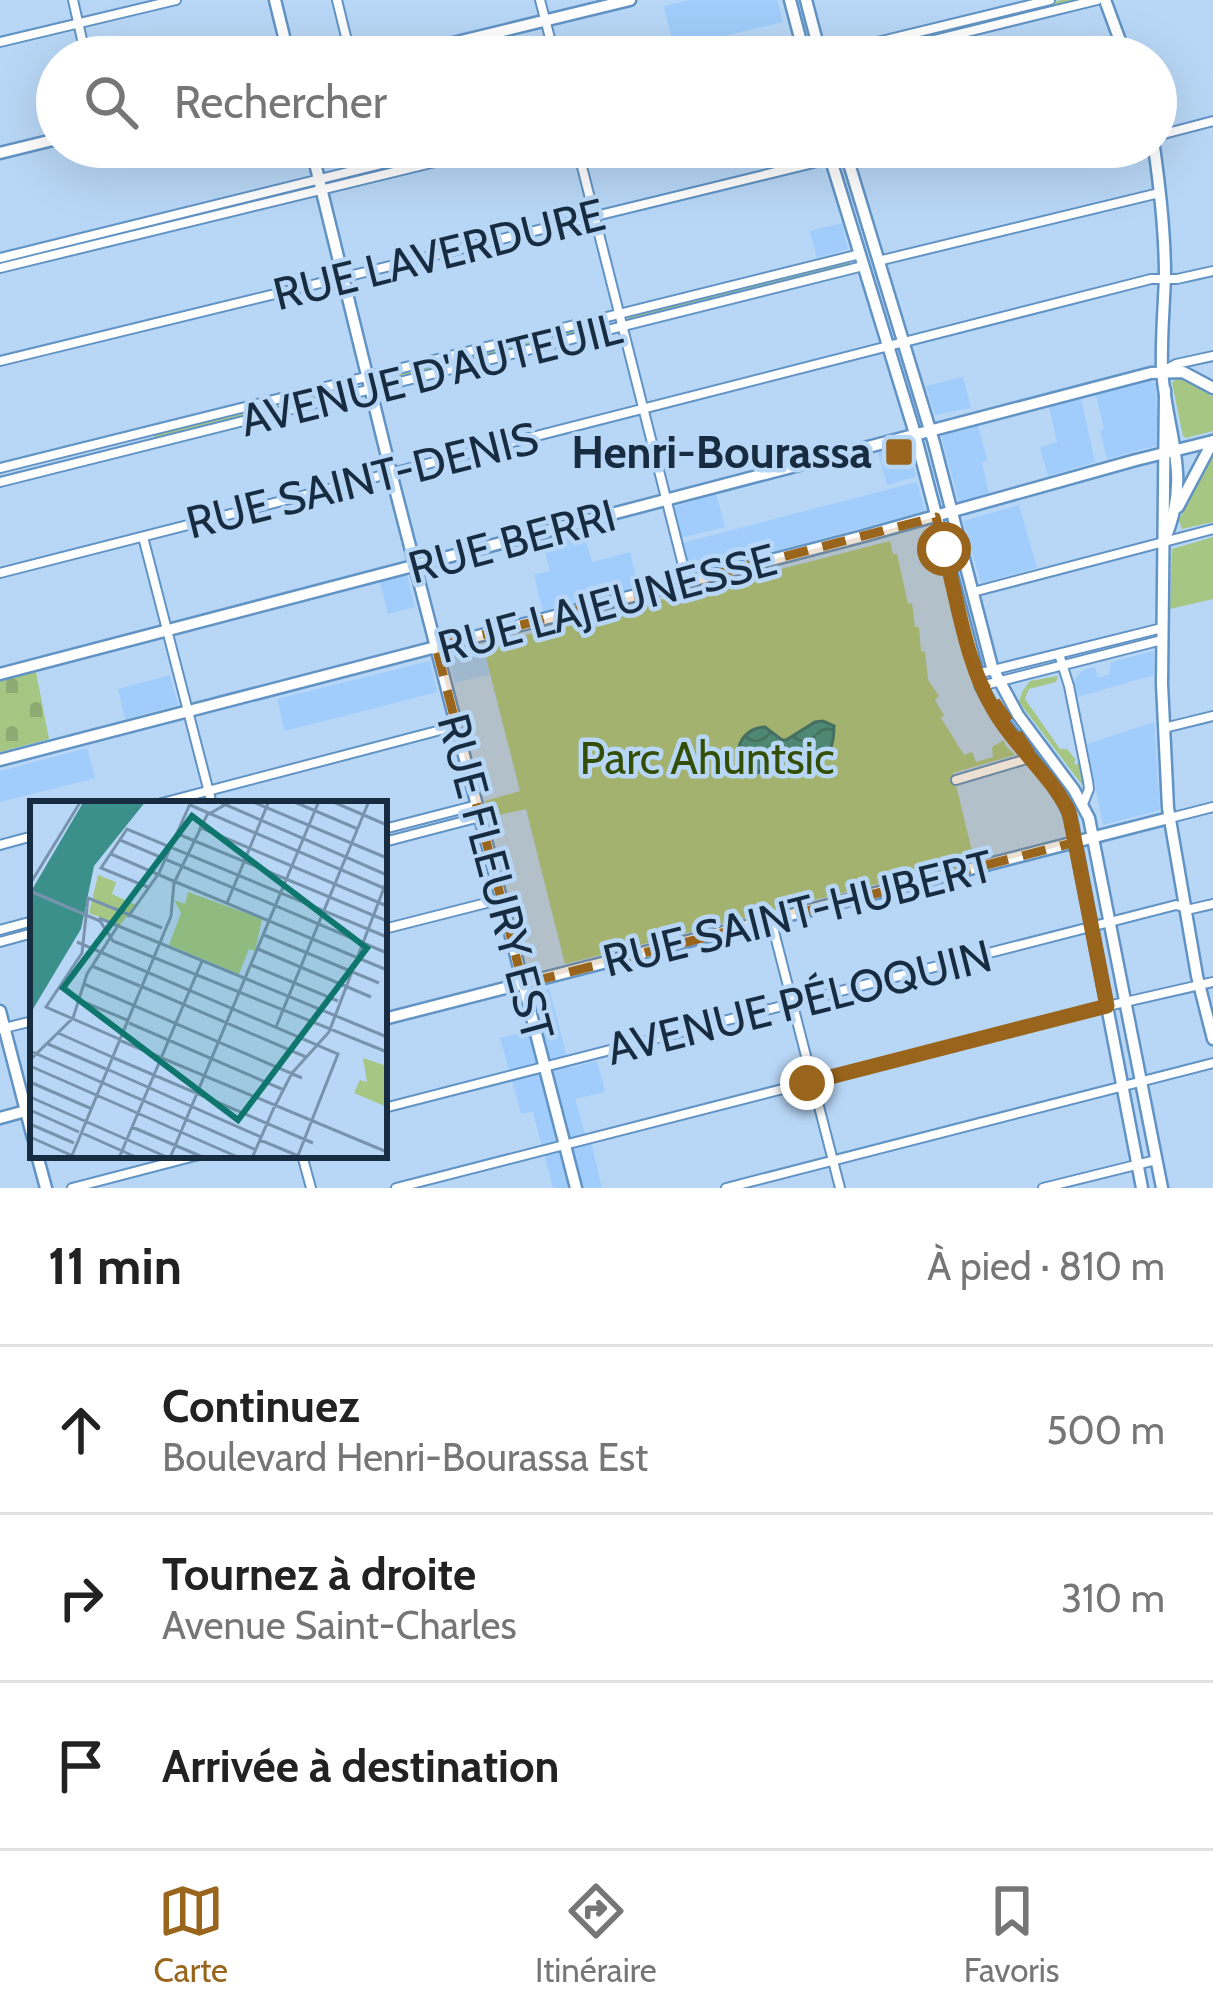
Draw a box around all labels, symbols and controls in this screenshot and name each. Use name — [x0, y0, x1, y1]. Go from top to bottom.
search box — [36, 36, 1177, 168]
icon: search — [78, 69, 144, 135]
text: Rechercher — [174, 75, 387, 129]
street label: RUE LAVERDURE — [268, 187, 610, 321]
street label: AVENUE D'AUTEUIL — [235, 300, 628, 447]
street label: RUE SAINT-DENIS — [181, 410, 543, 550]
place label: Henri-Bourassa — [571, 425, 872, 479]
marker: Henri-Bourassa — [883, 436, 915, 468]
street label: RUE BERRI — [402, 487, 622, 595]
route start — [917, 522, 971, 576]
street label: RUE LAJEUNESSE — [432, 532, 782, 674]
street label: RUE FLEURY EST — [426, 708, 566, 1046]
park label: Parc Ahuntsic — [579, 731, 835, 785]
inset map — [30, 801, 387, 1158]
street label: RUE SAINT-HUBERT — [597, 838, 999, 988]
street label: AVENUE PÉLOQUIN — [601, 928, 997, 1076]
route end — [780, 1056, 834, 1110]
text: 11 min — [48, 1235, 182, 1297]
text: À pied · 810 m — [927, 1242, 1165, 1290]
text: Continuez — [162, 1379, 359, 1433]
icon: ahead — [48, 1397, 114, 1463]
text: 500 m — [1046, 1406, 1165, 1454]
text: Boulevard Henri-Bourassa Est — [162, 1433, 648, 1481]
text: Tournez à droite — [162, 1547, 476, 1601]
icon: right — [48, 1565, 114, 1631]
text: 310 m — [1061, 1574, 1165, 1622]
text: Avenue Saint-Charles — [162, 1601, 517, 1649]
icon: arrive — [48, 1733, 114, 1799]
text: Arrivée à destination — [162, 1739, 559, 1793]
tab: Carte — [154, 1878, 228, 1990]
tab: Itinéraire — [535, 1878, 657, 1990]
tab: Favoris — [964, 1878, 1059, 1990]

